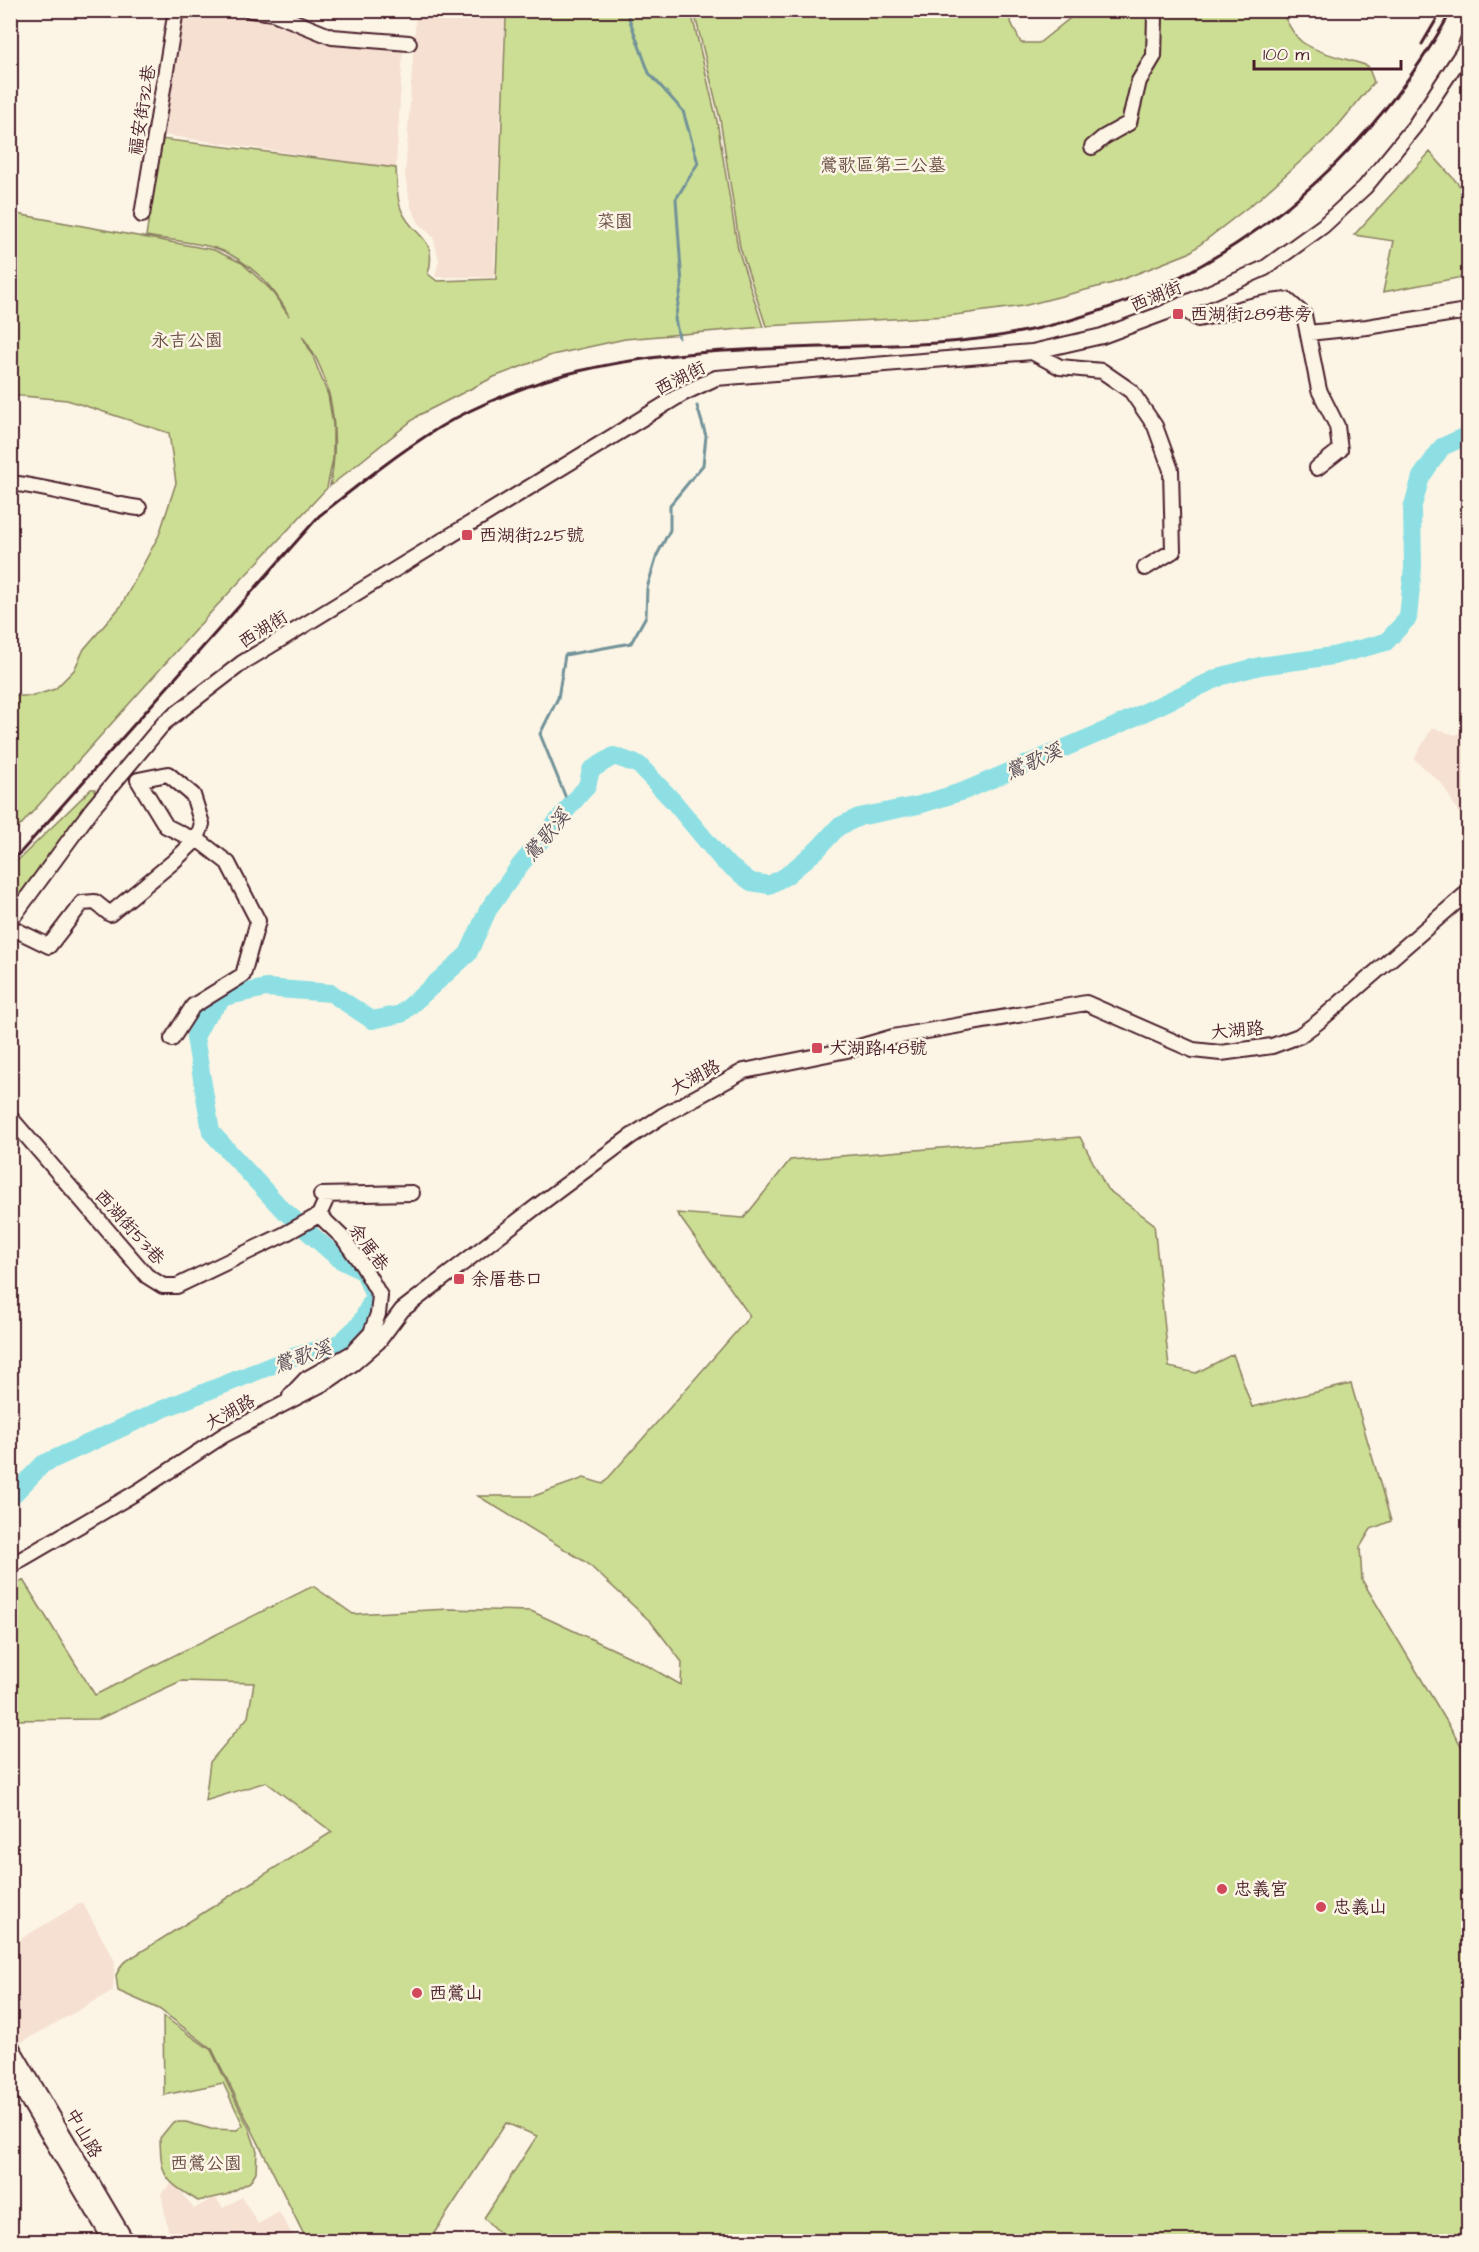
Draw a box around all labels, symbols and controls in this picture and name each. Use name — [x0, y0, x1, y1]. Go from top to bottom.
scale bar — [1254, 33, 1401, 71]
text: 100 m — [1263, 42, 1309, 67]
street label: 福安街32巷 — [123, 63, 162, 157]
park label: 鶯歌區第三公墓 — [820, 153, 946, 178]
park label: 菜園 — [597, 209, 633, 234]
street label: 西湖街 — [1126, 275, 1186, 318]
place label: 西湖街289巷旁 — [1190, 302, 1312, 327]
marker: 西湖街289巷旁 — [1171, 307, 1185, 321]
park label: 永吉公園 — [151, 328, 223, 353]
street label: 西湖街 — [650, 355, 710, 402]
place label: 西湖街225號 — [479, 523, 584, 548]
marker: 西湖街225號 — [460, 528, 474, 542]
street label: 西湖街 — [234, 605, 293, 654]
water label: 鶯歌溪 — [1000, 737, 1067, 787]
water label: 鶯歌溪 — [517, 803, 577, 868]
street label: 大湖路 — [1209, 1016, 1265, 1045]
place label: 大湖路148號 — [829, 1036, 927, 1061]
marker: 大湖路148號 — [810, 1041, 824, 1055]
street label: 大湖路 — [666, 1054, 725, 1101]
street label: 西湖街53巷 — [89, 1184, 170, 1271]
street label: 余厝巷 — [343, 1218, 395, 1276]
place label: 余厝巷口 — [471, 1267, 543, 1292]
marker: 余厝巷口 — [452, 1272, 466, 1286]
water label: 鶯歌溪 — [269, 1334, 336, 1380]
street label: 大湖路 — [201, 1388, 260, 1436]
place label: 忠義宮 — [1234, 1877, 1288, 1902]
marker: 忠義宮 — [1215, 1882, 1229, 1896]
place label: 忠義山 — [1333, 1895, 1387, 1920]
marker: 忠義山 — [1314, 1900, 1328, 1914]
place label: 西鶯山 — [429, 1981, 483, 2006]
marker: 西鶯山 — [410, 1986, 424, 2000]
street label: 中山路 — [59, 2104, 108, 2163]
park label: 西鶯公園 — [170, 2151, 242, 2176]

